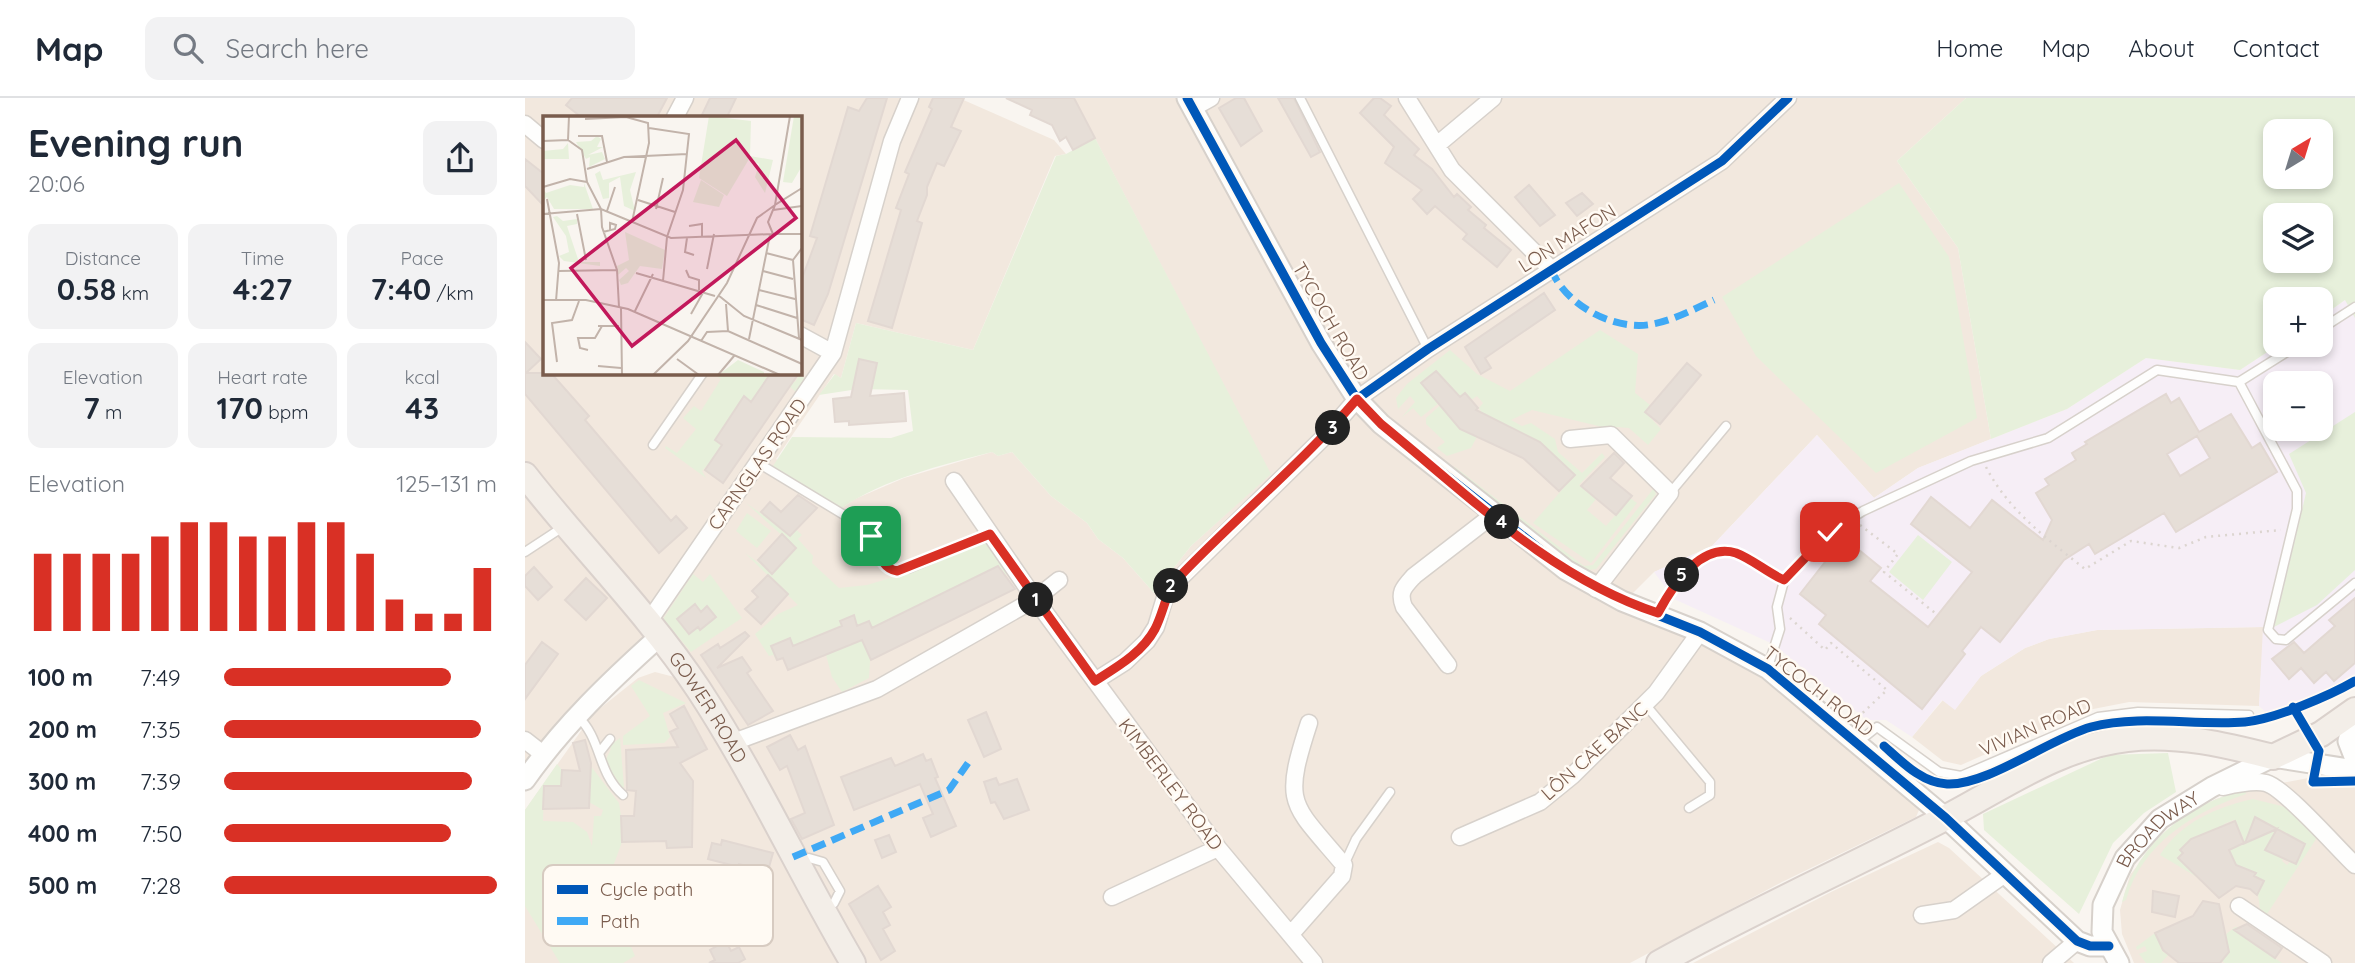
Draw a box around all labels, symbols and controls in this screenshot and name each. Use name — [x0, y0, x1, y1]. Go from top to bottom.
search box — [145, 17, 635, 80]
text: Map — [35, 28, 103, 69]
icon: search — [169, 29, 207, 67]
text: Search here — [225, 32, 369, 65]
text: Home — [1936, 33, 2003, 63]
text: Map — [2041, 33, 2090, 63]
text: About — [2128, 33, 2195, 63]
text: Contact — [2233, 33, 2320, 63]
inset map — [543, 116, 801, 374]
text: Evening run — [28, 119, 243, 167]
north arrow — [2263, 119, 2333, 189]
map controls — [2263, 119, 2333, 441]
button: share — [423, 121, 497, 195]
text: 20:06 — [28, 169, 85, 198]
street label: LON MAFON — [1514, 199, 1620, 277]
button: layers — [2263, 203, 2333, 273]
text: Distance — [65, 246, 141, 270]
text: Time — [241, 246, 284, 270]
text: Pace — [401, 246, 444, 270]
street label: TYCOCH ROAD — [1287, 257, 1375, 385]
text: 0.58 — [57, 270, 116, 308]
text: 4:27 — [233, 270, 292, 308]
text: 7:40 — [370, 270, 431, 308]
text: km — [116, 281, 149, 305]
text: /km — [431, 281, 474, 305]
button: + — [2263, 287, 2333, 357]
text: Elevation — [63, 365, 143, 389]
text: Heart rate — [217, 365, 308, 389]
text: kcal — [404, 365, 440, 389]
button: − — [2263, 371, 2333, 441]
text: 7 — [83, 389, 100, 427]
text: 170 — [216, 389, 263, 427]
text: 43 — [405, 389, 439, 427]
street label: CARNGLAS ROAD — [703, 393, 811, 535]
text: m — [100, 400, 122, 424]
text: bpm — [263, 400, 309, 424]
pin: 3 — [1315, 410, 1351, 446]
text: 3 — [1327, 415, 1338, 439]
text: Elevation — [28, 469, 125, 498]
text: 125–131 m — [396, 469, 497, 498]
pin — [1800, 502, 1860, 562]
pin: 4 — [1485, 504, 1520, 540]
pin — [841, 506, 901, 566]
text: 4 — [1496, 509, 1507, 533]
icon: check — [1811, 513, 1849, 551]
icon: arrive — [852, 517, 890, 555]
pin: 5 — [1665, 558, 1699, 592]
text: 5 — [1676, 562, 1687, 586]
pin: 2 — [1153, 568, 1189, 603]
text: 2 — [1165, 573, 1176, 597]
pin: 1 — [1019, 582, 1053, 618]
text: 1 — [1032, 587, 1039, 611]
street label: TYCOCH ROAD — [1759, 641, 1879, 741]
street label: GOWER ROAD — [664, 646, 753, 767]
text: 100 m — [28, 663, 93, 692]
text: 7:49 — [140, 663, 181, 692]
street label: VIVIAN ROAD — [1976, 693, 2094, 761]
street label: LÔN CAE BANC — [1536, 697, 1652, 805]
street label: KIMBERLEY ROAD — [1114, 713, 1228, 855]
text: 200 m — [28, 715, 97, 744]
text: 7:35 — [140, 715, 181, 744]
text: 300 m — [28, 767, 96, 796]
text: 7:39 — [140, 767, 181, 796]
street label: BROADWAY — [2110, 786, 2204, 871]
text: 400 m — [28, 819, 97, 848]
text: 7:50 — [140, 819, 182, 848]
legend — [543, 865, 773, 946]
text: 500 m — [28, 871, 97, 900]
text: 7:28 — [140, 871, 181, 900]
text: Cycle path — [600, 877, 693, 901]
text: Path — [600, 909, 640, 933]

